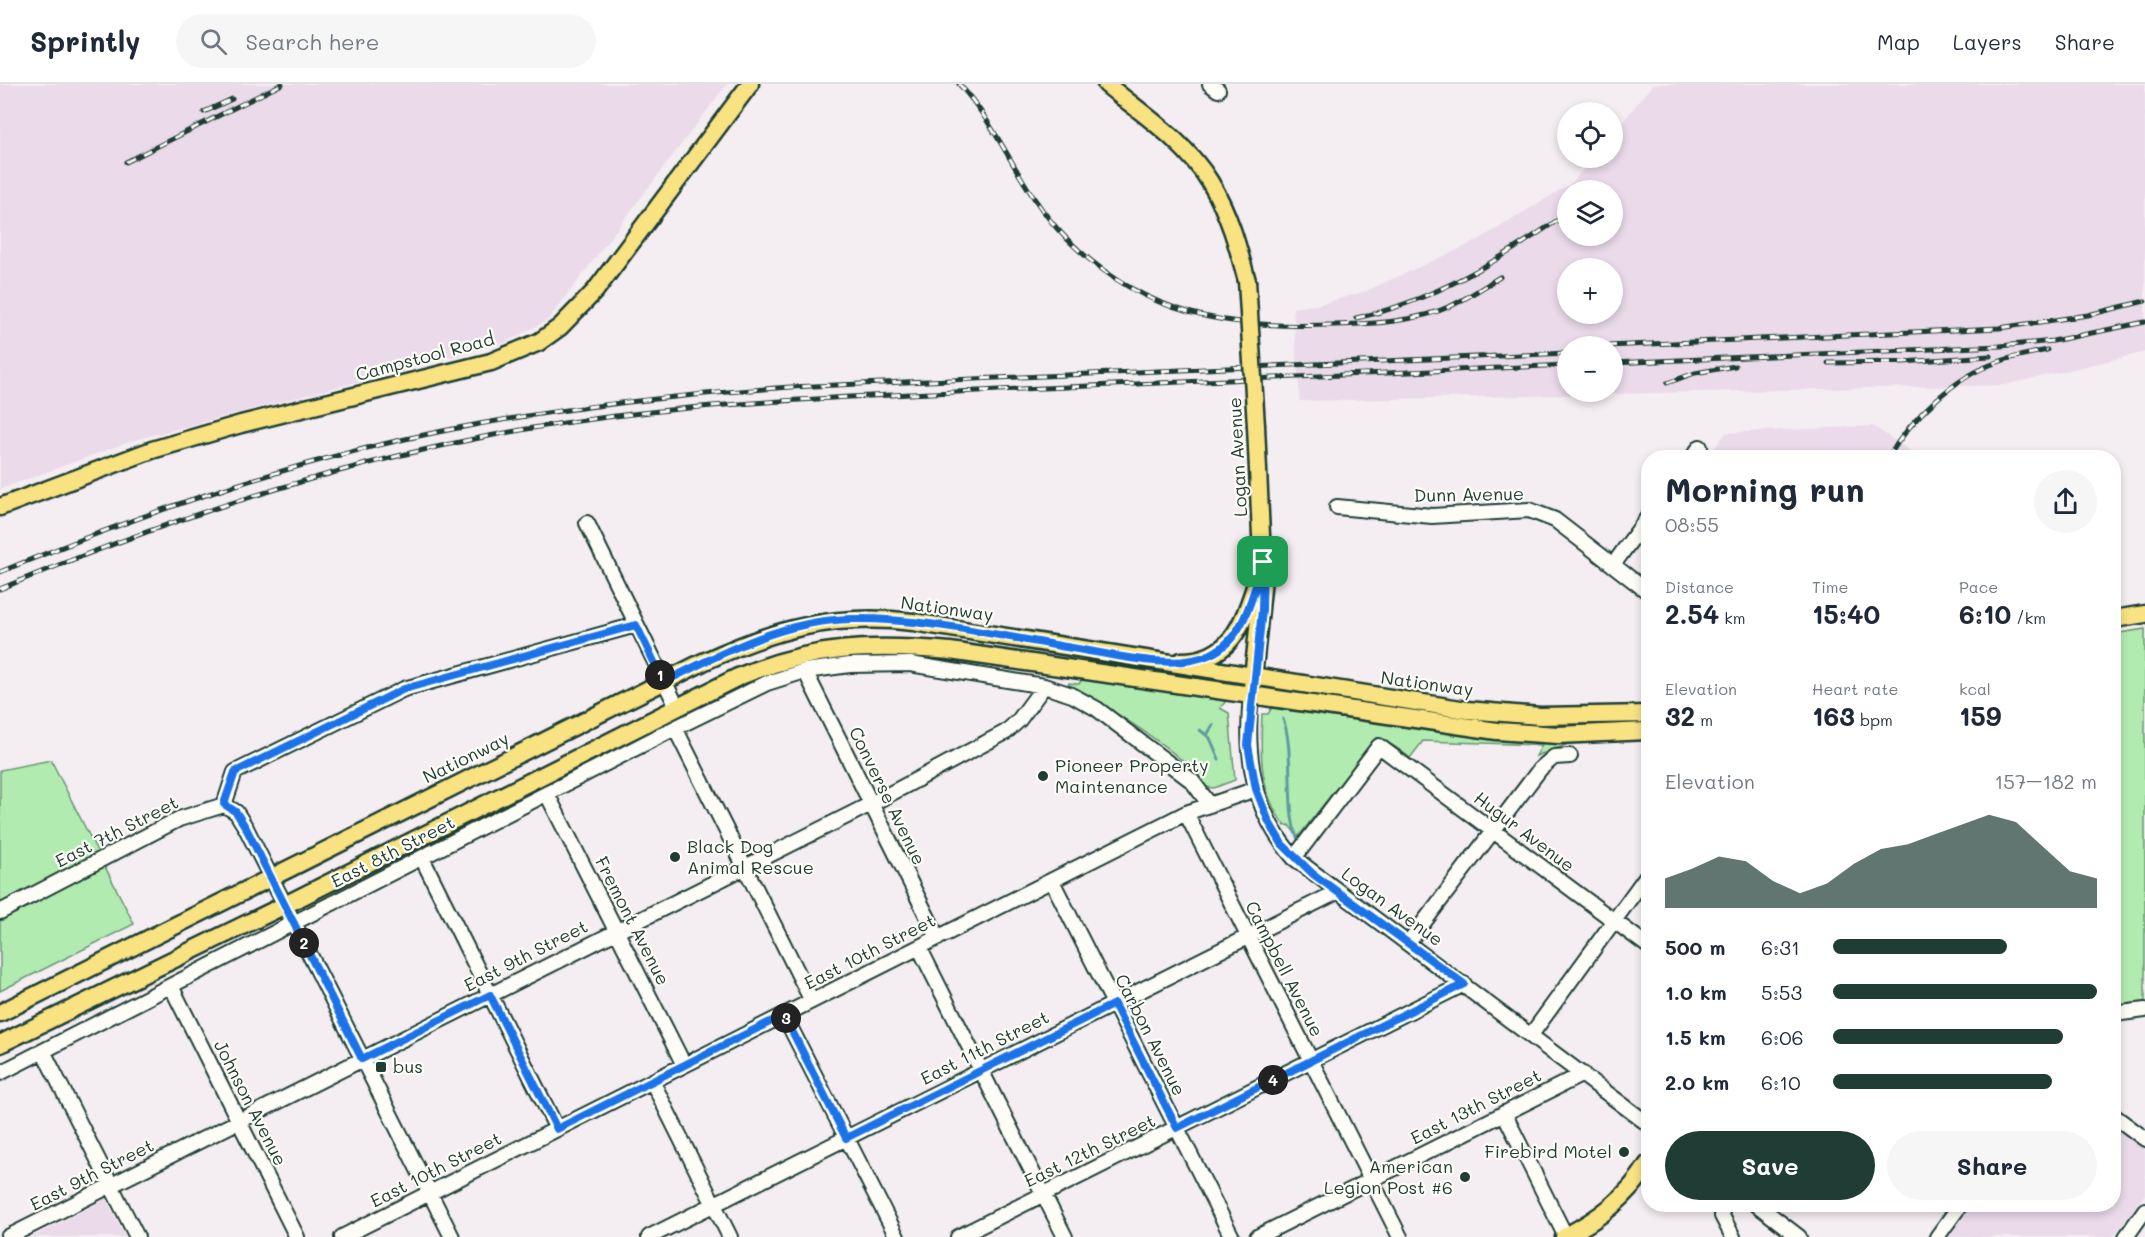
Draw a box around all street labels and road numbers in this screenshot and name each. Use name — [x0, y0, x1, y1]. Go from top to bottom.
street label: Campstool Road — [353, 326, 497, 386]
street label: Logan Avenue — [1222, 397, 1252, 518]
street label: Dunn Avenue — [1414, 481, 1524, 507]
street label: Nationway — [899, 590, 995, 626]
street label: Nationway — [1379, 665, 1475, 701]
street label: Converse Avenue — [844, 722, 932, 869]
street label: Nationway — [418, 726, 513, 788]
street label: Hugur Avenue — [1469, 785, 1580, 877]
street label: East 7th Street — [51, 790, 182, 872]
street label: East 8th Street — [327, 810, 459, 893]
street label: Fremont Avenue — [590, 852, 676, 989]
street label: Logan Avenue — [1337, 861, 1448, 951]
street label: Campbell Avenue — [1240, 897, 1329, 1040]
street label: East 10th Street — [800, 908, 939, 995]
street label: East 9th Street — [460, 914, 591, 997]
street label: Carbon Avenue — [1110, 970, 1192, 1099]
street label: East 11th Street — [916, 1004, 1053, 1090]
street label: Johnson Avenue — [209, 1036, 293, 1170]
street label: East 13th Street — [1406, 1063, 1545, 1149]
street label: East 12th Street — [1020, 1108, 1159, 1192]
street label: East 10th Street — [366, 1126, 505, 1213]
street label: East 9th Street — [26, 1133, 157, 1216]

